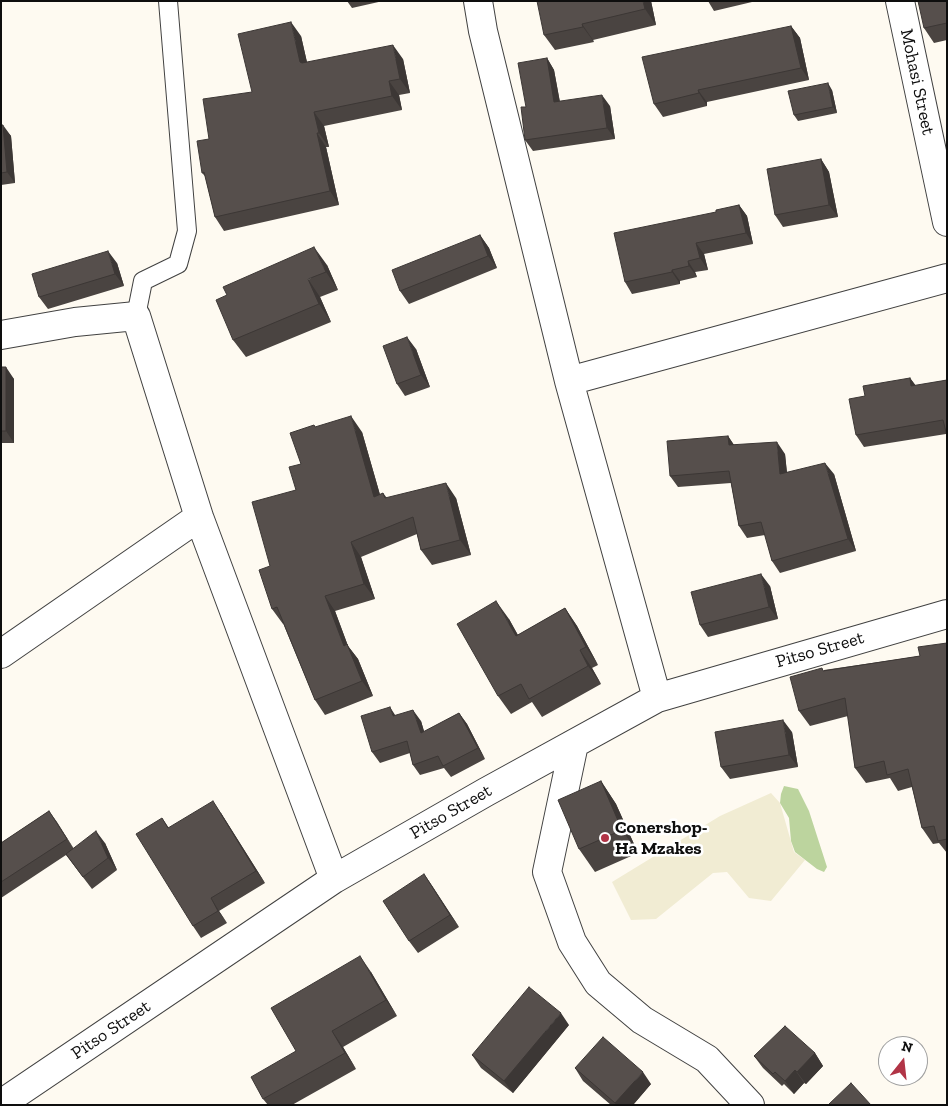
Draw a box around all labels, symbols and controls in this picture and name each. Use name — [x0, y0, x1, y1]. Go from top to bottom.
street label: Mohasi Street — [895, 27, 939, 137]
street label: Pitso Street — [773, 627, 867, 673]
street label: Pitso Street — [406, 780, 496, 844]
place label: Conershop- Ha Mzakes — [615, 817, 708, 860]
marker: Conershop- Ha Mzakes — [599, 832, 611, 844]
street label: Pitso Street — [67, 996, 155, 1064]
north arrow — [878, 1036, 928, 1086]
text: N — [900, 1037, 914, 1057]

